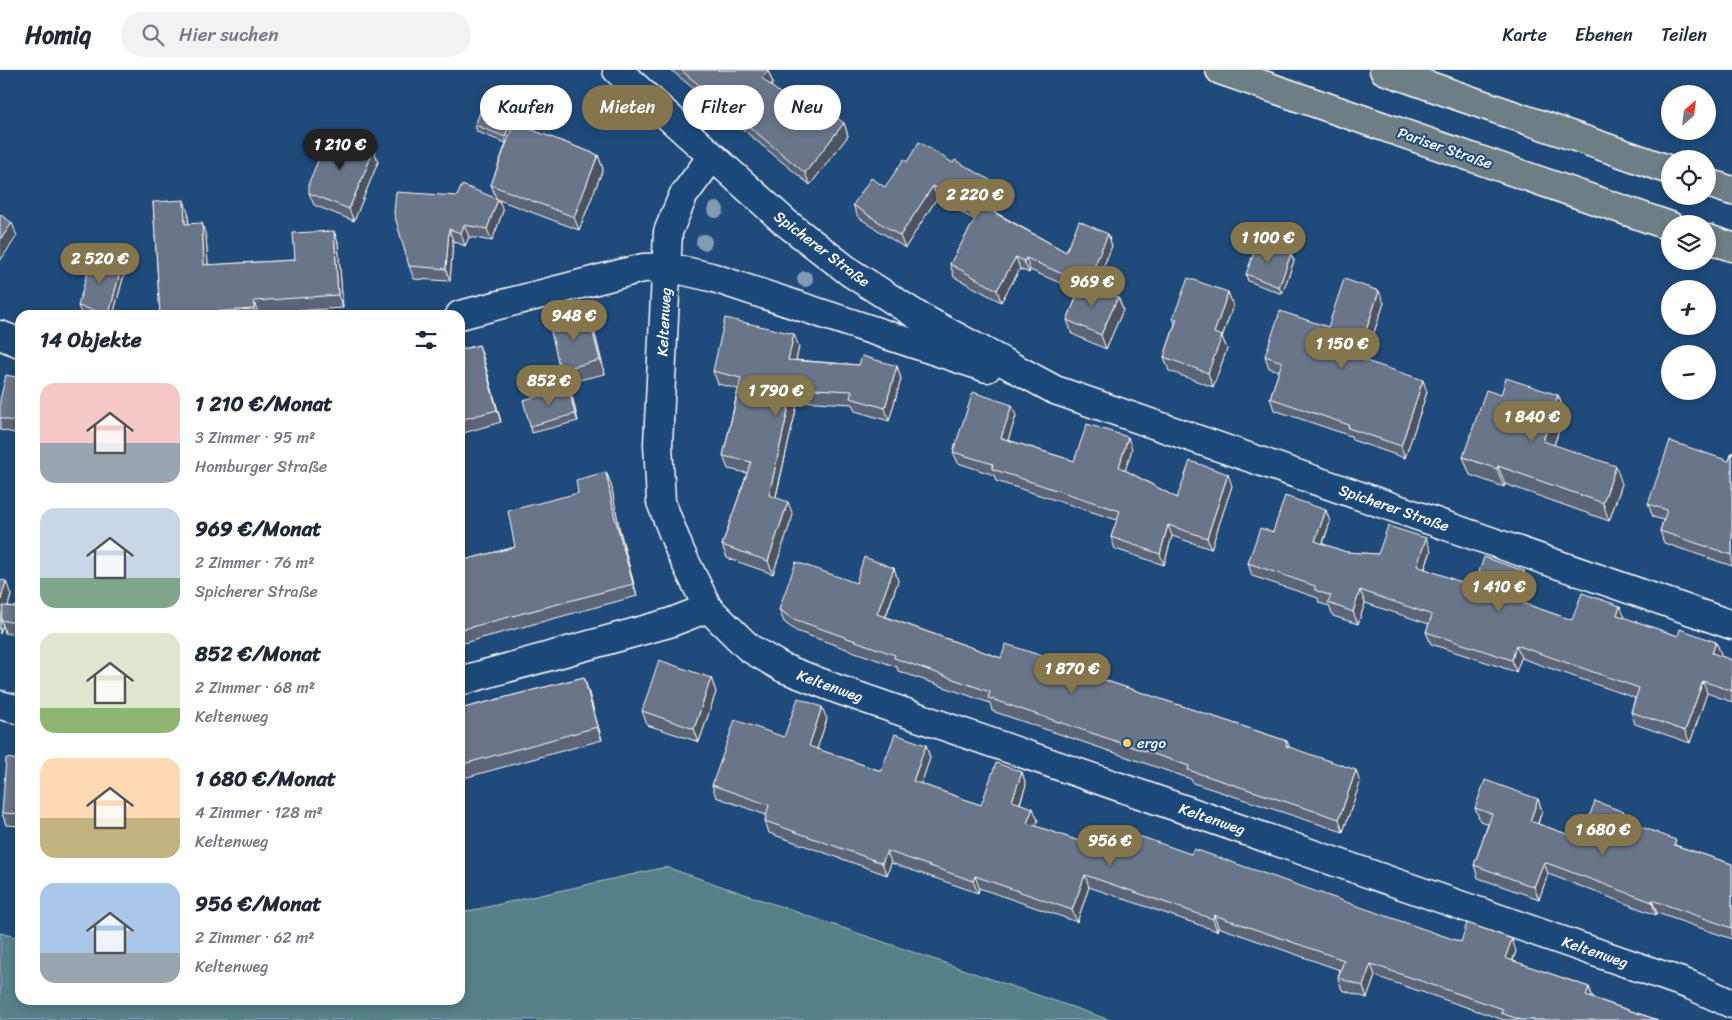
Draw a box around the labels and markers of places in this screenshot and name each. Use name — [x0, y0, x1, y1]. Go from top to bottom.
pin: 1 210 € — [294, 128, 386, 171]
pin: 2 220 € — [929, 178, 1021, 221]
pin: 1 100 € — [1222, 222, 1314, 264]
pin: 2 520 € — [54, 242, 146, 285]
pin: 969 € — [1057, 266, 1127, 308]
pin: 948 € — [539, 300, 609, 342]
pin: 1 150 € — [1296, 328, 1388, 370]
pin: 852 € — [514, 364, 584, 407]
pin: 1 790 € — [730, 374, 822, 417]
pin: 1 840 € — [1486, 400, 1578, 443]
pin: 1 410 € — [1453, 570, 1545, 613]
pin: 1 870 € — [1026, 652, 1118, 695]
place label: ergo — [1137, 730, 1166, 756]
marker: ergo — [1121, 737, 1133, 749]
pin: 1 680 € — [1557, 814, 1649, 856]
pin: 956 € — [1075, 824, 1145, 867]

